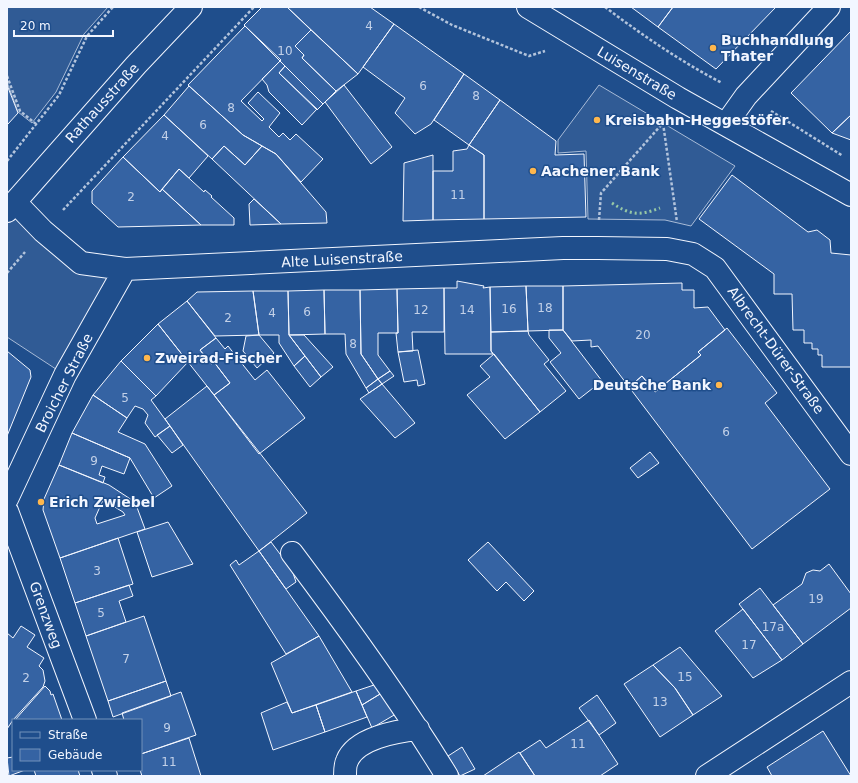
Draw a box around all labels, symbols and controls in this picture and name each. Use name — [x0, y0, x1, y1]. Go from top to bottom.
scale bar — [14, 12, 113, 38]
text: 20 m — [20, 19, 51, 33]
house number: 4 — [365, 19, 373, 33]
place label: Buchhandlung Thater — [721, 32, 834, 64]
street label: Luisenstraße — [594, 43, 680, 103]
marker: Buchhandlung Thater — [708, 43, 718, 53]
house number: 10 — [277, 44, 293, 58]
street label: Rathausstraße — [62, 60, 142, 146]
house number: 6 — [419, 79, 427, 93]
house number: 8 — [472, 89, 480, 103]
house number: 8 — [227, 101, 235, 115]
place label: Kreisbahn-Heggestöfer — [605, 112, 789, 128]
marker: Kreisbahn-Heggestöfer — [592, 115, 602, 125]
house number: 6 — [199, 118, 207, 132]
house number: 4 — [161, 129, 169, 143]
place label: Aachener Bank — [541, 163, 660, 179]
marker: Aachener Bank — [528, 166, 538, 176]
house number: 11 — [450, 188, 466, 202]
house number: 2 — [127, 190, 135, 204]
street label: Alte Luisenstraße — [281, 248, 403, 270]
street label: Albrecht-Dürer-Straße — [724, 283, 828, 417]
house number: 18 — [537, 301, 553, 315]
house number: 16 — [501, 302, 517, 316]
house number: 12 — [413, 303, 429, 317]
house number: 14 — [459, 303, 475, 317]
house number: 6 — [303, 305, 311, 319]
house number: 4 — [268, 306, 276, 320]
house number: 2 — [224, 311, 232, 325]
house number: 20 — [635, 328, 651, 342]
street label: Broicher Straße — [32, 331, 96, 435]
house number: 8 — [349, 337, 357, 351]
place label: Zweirad-Fischer — [155, 350, 282, 366]
marker: Zweirad-Fischer — [142, 353, 152, 363]
place label: Deutsche Bank — [593, 377, 712, 393]
marker: Deutsche Bank — [714, 380, 724, 390]
house number: 5 — [121, 391, 129, 405]
house number: 6 — [722, 425, 730, 439]
house number: 9 — [90, 454, 98, 468]
place label: Erich Zwiebel — [49, 494, 155, 510]
marker: Erich Zwiebel — [36, 497, 46, 507]
house number: 3 — [93, 564, 101, 578]
street label: Grenzweg — [26, 579, 66, 651]
house number: 19 — [808, 592, 824, 606]
house number: 5 — [97, 606, 105, 620]
house number: 17a — [762, 620, 784, 634]
house number: 17 — [741, 638, 757, 652]
house number: 7 — [122, 652, 130, 666]
house number: 15 — [677, 670, 693, 684]
house number: 2 — [22, 671, 30, 685]
house number: 13 — [652, 695, 668, 709]
legend — [12, 719, 142, 771]
house number: 9 — [163, 721, 171, 735]
text: Straße — [48, 728, 88, 742]
house number: 11 — [570, 737, 586, 751]
text: Gebäude — [48, 748, 102, 762]
house number: 11 — [161, 755, 177, 769]

